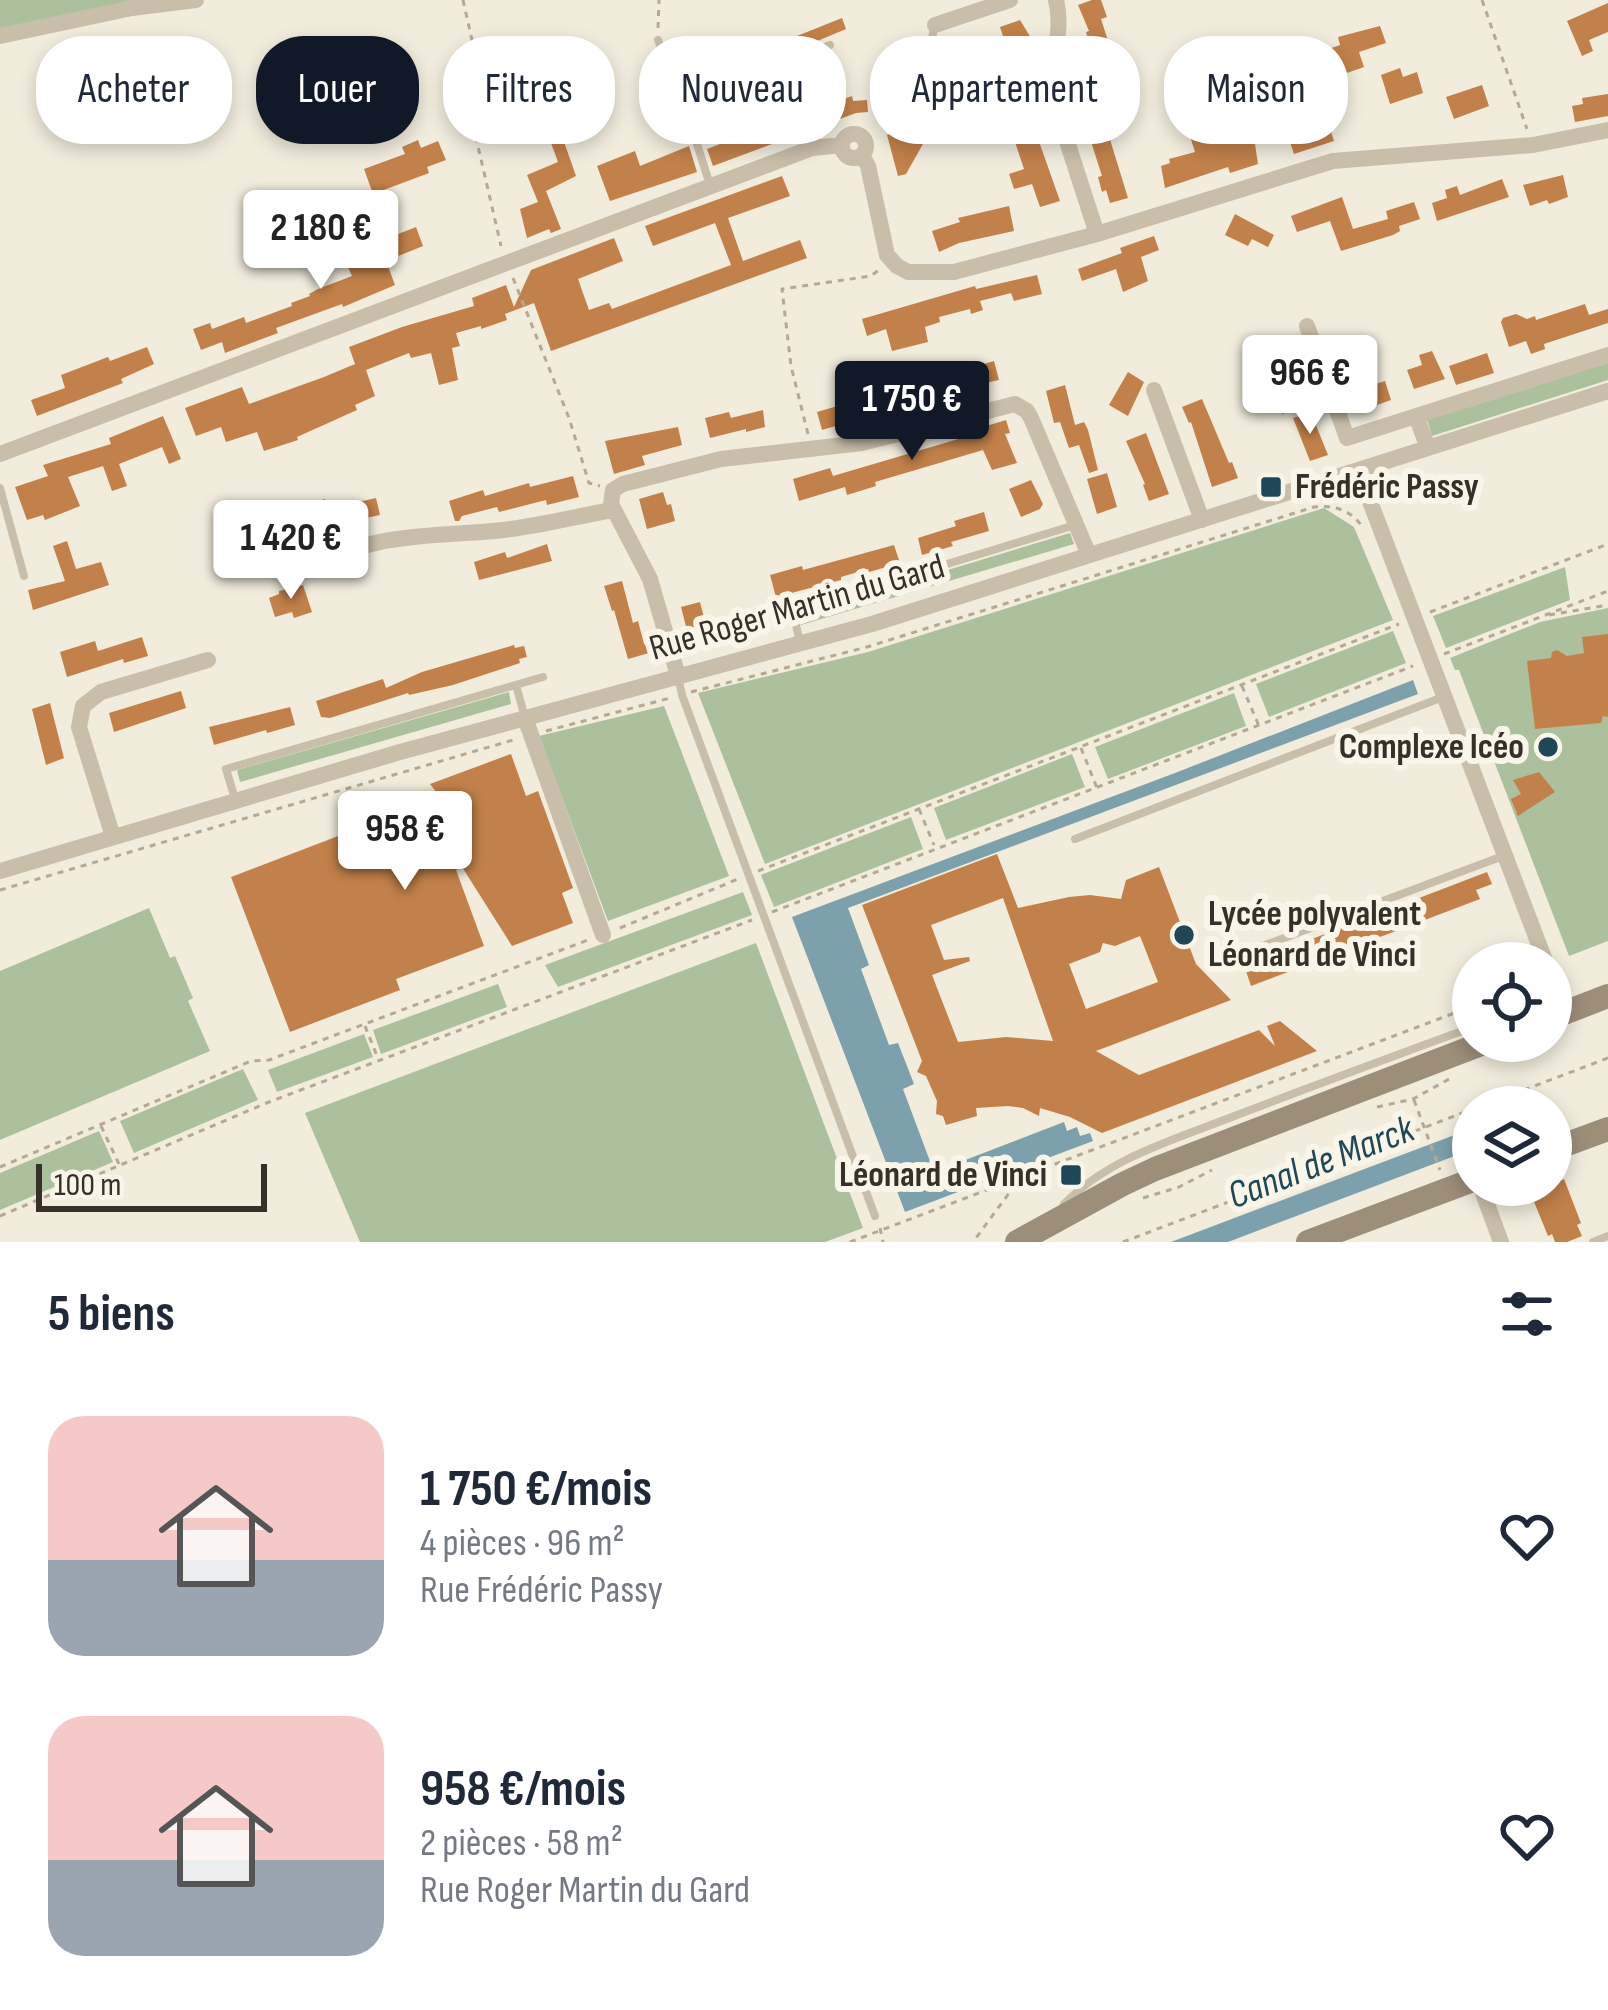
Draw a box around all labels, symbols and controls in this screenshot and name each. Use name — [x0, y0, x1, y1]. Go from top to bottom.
chip: Acheter — [36, 36, 232, 144]
chip: Louer — [256, 36, 419, 144]
chip: Filtres — [443, 36, 615, 144]
chip: Nouveau — [639, 36, 846, 144]
chip: Appartement — [870, 36, 1140, 144]
chip: Maison — [1164, 36, 1348, 144]
pin: 2 180 € — [210, 190, 432, 292]
text: 2 180 € — [270, 205, 372, 252]
pin: 966 € — [1226, 335, 1394, 437]
text: 966 € — [1269, 350, 1351, 397]
pin: 1 750 € — [801, 361, 1023, 463]
text: 1 750 € — [862, 376, 962, 423]
place label: Frédéric Passy — [1295, 466, 1479, 509]
marker: Frédéric Passy — [1258, 474, 1284, 500]
pin: 1 420 € — [180, 500, 402, 602]
text: 1 420 € — [240, 515, 342, 562]
street label: Rue Roger Martin du Gard — [645, 545, 949, 671]
place label: Complexe Icéo — [1339, 726, 1524, 769]
marker: Complexe Icéo — [1535, 734, 1561, 760]
pin: 958 € — [321, 791, 489, 893]
text: 958 € — [365, 806, 445, 853]
place label: Lycée polyvalent Léonard de Vinci — [1208, 893, 1421, 977]
marker: Lycée polyvalent Léonard de Vinci — [1171, 922, 1197, 948]
map controls — [1452, 942, 1572, 1206]
button: locate — [1452, 942, 1572, 1062]
button: layers — [1452, 1086, 1572, 1206]
water label: Canal de Marck — [1221, 1106, 1422, 1220]
place label: Léonard de Vinci — [839, 1154, 1047, 1197]
scale bar — [36, 1158, 267, 1211]
marker: Léonard de Vinci — [1058, 1162, 1084, 1188]
text: 100 m — [54, 1165, 121, 1205]
icon: filters — [1494, 1281, 1560, 1347]
text: 5 biens — [48, 1284, 175, 1345]
text: 1 750 €/mois — [420, 1459, 652, 1520]
icon: home — [144, 1464, 288, 1608]
icon: heart — [1494, 1503, 1560, 1569]
text: 4 pièces · 96 m² — [420, 1520, 625, 1567]
text: Rue Frédéric Passy — [420, 1567, 663, 1614]
text: 958 €/mois — [420, 1759, 626, 1820]
icon: home — [144, 1764, 288, 1908]
icon: heart — [1494, 1803, 1560, 1869]
text: 2 pièces · 58 m² — [420, 1820, 623, 1867]
text: Rue Roger Martin du Gard — [420, 1867, 750, 1914]

